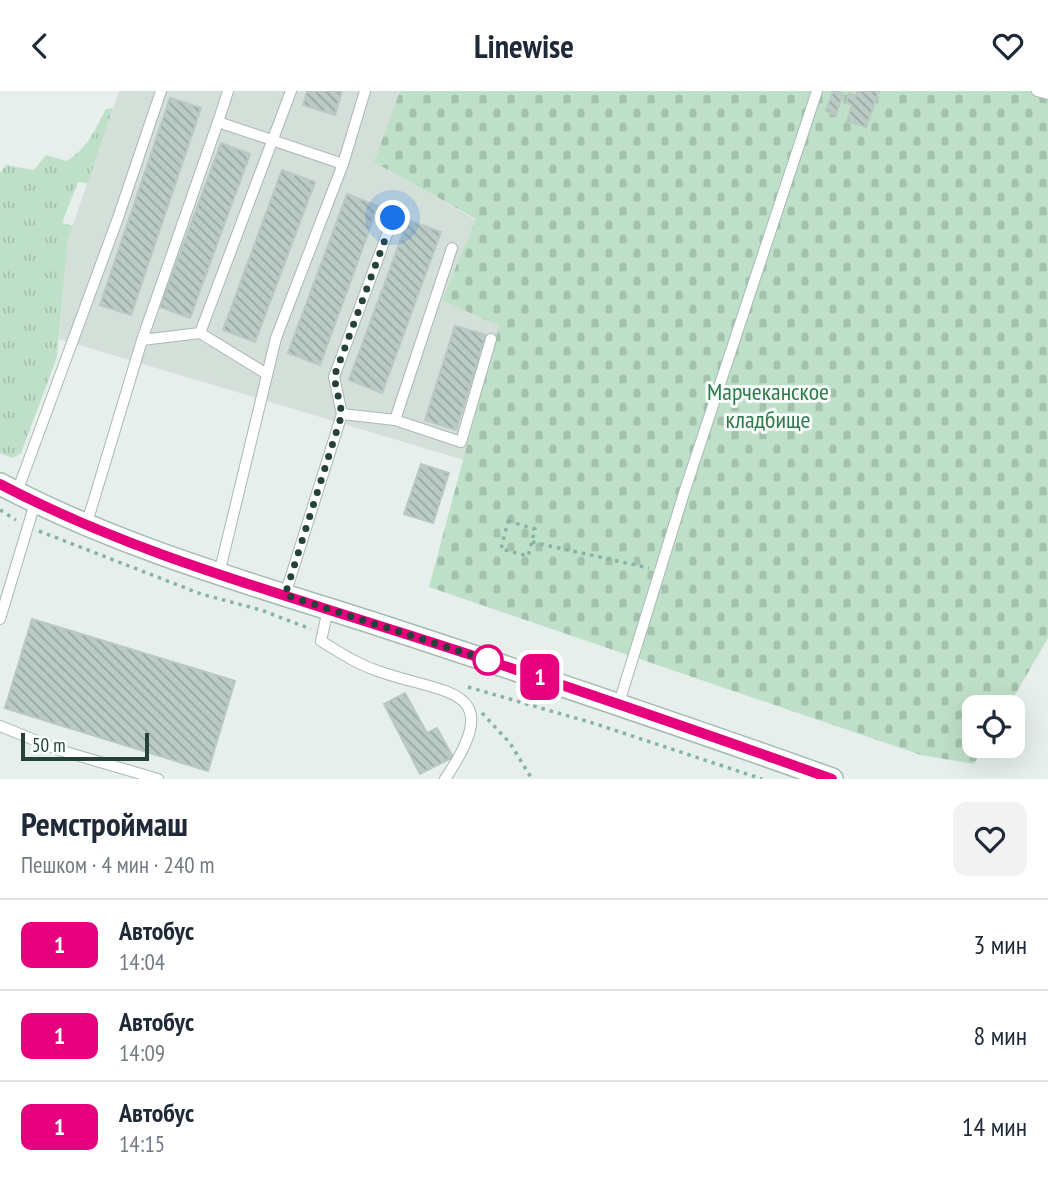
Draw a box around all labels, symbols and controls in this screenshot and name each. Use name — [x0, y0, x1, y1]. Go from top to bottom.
text: Linewise — [474, 25, 574, 67]
icon: back — [21, 27, 59, 65]
icon: heart — [989, 27, 1027, 65]
your location — [375, 200, 410, 235]
park label: Марчеканское кладбище — [707, 376, 829, 435]
unlabelled marker — [473, 645, 503, 675]
line badge: 1 — [517, 654, 563, 700]
text: 1 — [534, 661, 546, 692]
map controls — [962, 695, 1025, 758]
button: locate — [962, 695, 1025, 758]
scale bar — [21, 730, 149, 762]
text: 50 m — [32, 733, 66, 757]
text: Ремстроймаш — [21, 802, 188, 845]
button: heart — [953, 802, 1027, 876]
text: Пешком · 4 мин · 240 m — [21, 850, 214, 879]
text: Автобус — [119, 914, 194, 947]
text: 3 мин — [974, 928, 1027, 961]
text: 1 — [54, 929, 65, 960]
text: 14:04 — [119, 947, 165, 976]
text: Автобус — [119, 1005, 194, 1038]
text: 8 мин — [974, 1019, 1027, 1052]
text: 1 — [54, 1020, 65, 1051]
text: 14:09 — [119, 1038, 165, 1067]
text: Автобус — [119, 1096, 194, 1129]
text: 14 мин — [962, 1110, 1027, 1143]
text: 1 — [54, 1111, 65, 1142]
text: 14:15 — [119, 1129, 165, 1158]

